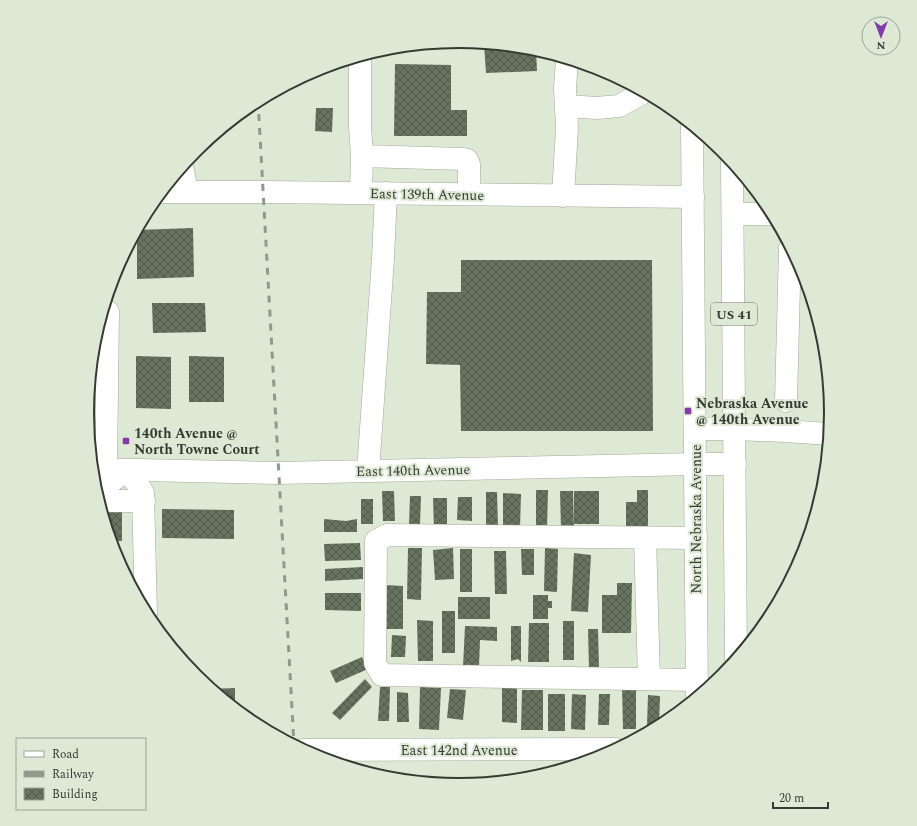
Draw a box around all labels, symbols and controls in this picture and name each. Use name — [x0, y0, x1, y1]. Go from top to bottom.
north arrow — [861, 16, 901, 56]
text: N — [876, 37, 885, 54]
street label: East 139th Avenue — [370, 183, 484, 206]
road number: US 41 — [711, 303, 757, 325]
place label: Nebraska Avenue @ 140th Avenue — [696, 393, 809, 430]
marker: Nebraska Avenue @ 140th Avenue — [683, 406, 693, 416]
place label: 140th Avenue @ North Towne Court — [134, 423, 260, 460]
marker: 140th Avenue @ North Towne Court — [121, 436, 131, 446]
street label: North Nebraska Avenue — [686, 444, 707, 594]
street label: East 140th Avenue — [356, 459, 470, 482]
legend — [16, 738, 146, 810]
street label: East 142nd Avenue — [400, 740, 518, 761]
text: Road — [52, 745, 79, 764]
text: Railway — [52, 765, 95, 784]
scale bar — [773, 784, 828, 810]
text: Building — [52, 785, 98, 804]
text: 20 m — [779, 789, 804, 808]

